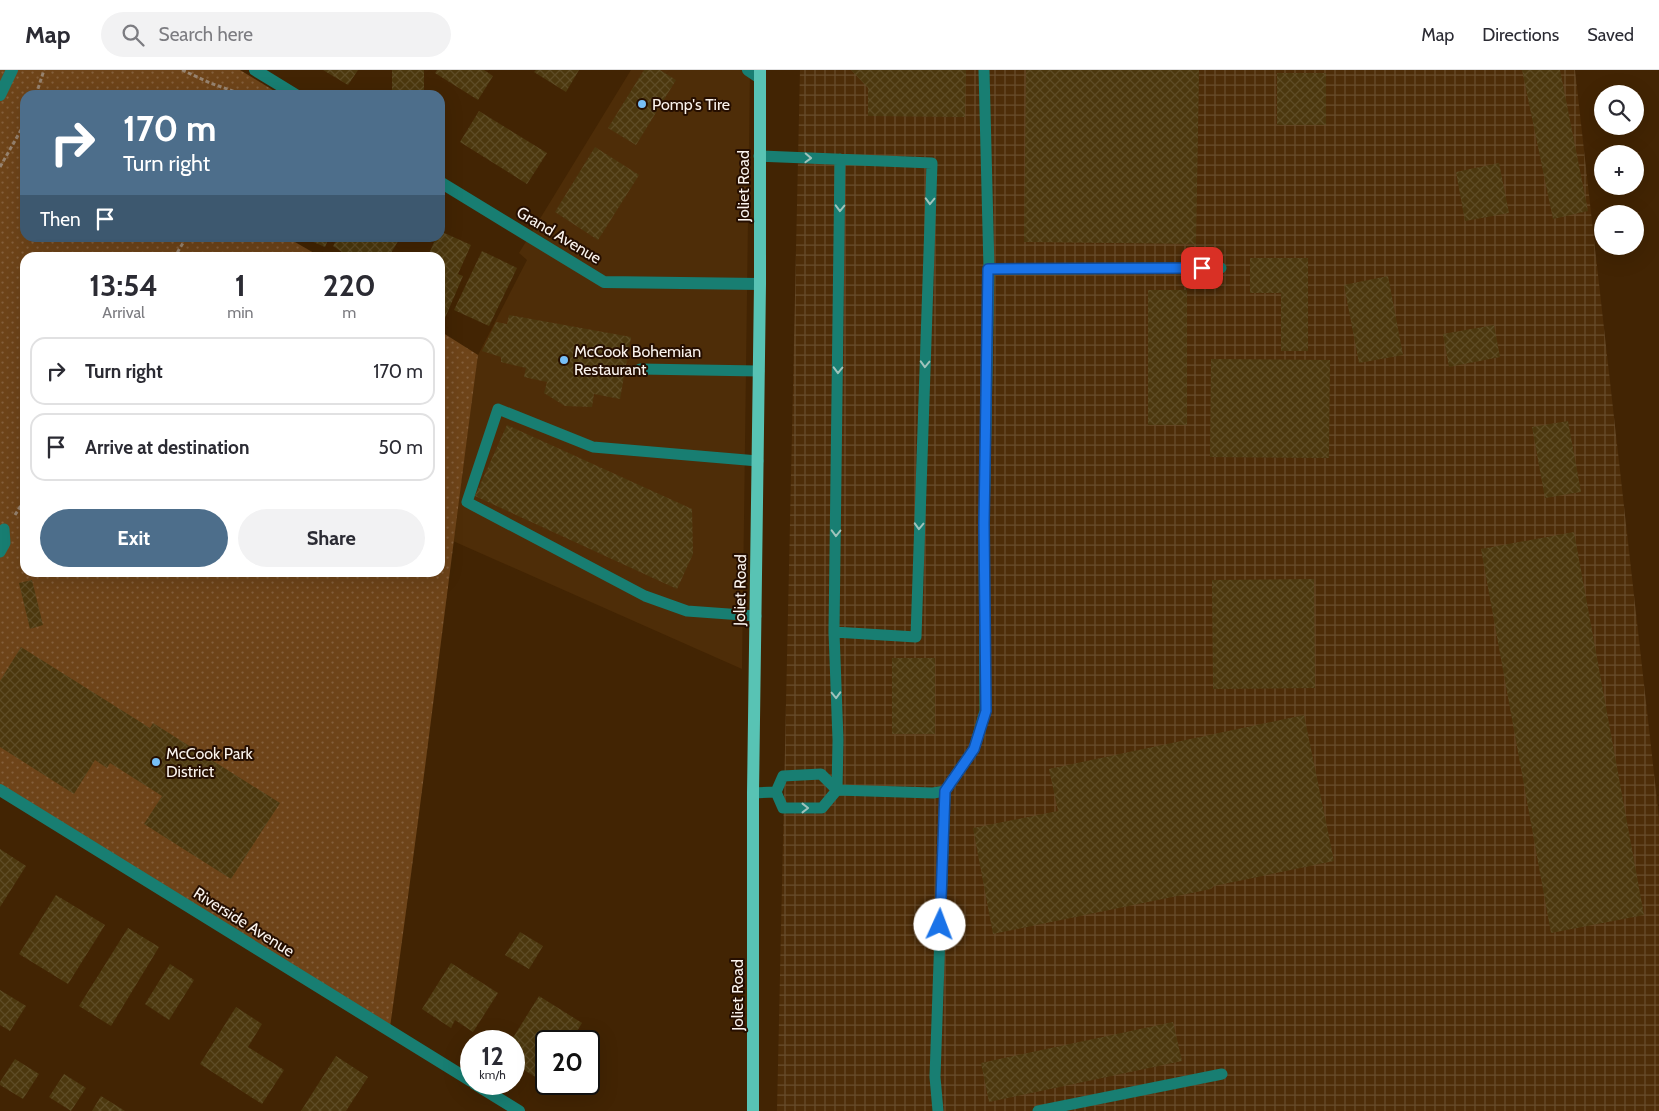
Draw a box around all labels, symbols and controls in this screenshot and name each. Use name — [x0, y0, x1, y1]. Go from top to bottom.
search box — [101, 12, 451, 57]
text: Map — [25, 20, 71, 49]
icon: search — [119, 21, 147, 49]
text: Search here — [159, 23, 253, 46]
text: Map — [1421, 24, 1454, 46]
text: Directions — [1482, 24, 1559, 46]
text: Saved — [1587, 24, 1634, 46]
map controls — [1594, 85, 1644, 255]
button: search — [1594, 85, 1644, 135]
place label: Pomp's Tire — [652, 95, 730, 114]
marker: Pomp's Tire — [636, 98, 648, 110]
text: 170 m — [123, 107, 216, 150]
icon: right — [40, 110, 105, 175]
button: + — [1594, 145, 1644, 195]
text: Turn right — [123, 150, 210, 177]
street label: Joliet Road — [734, 150, 753, 223]
one-way arrow — [804, 152, 812, 163]
one-way arrow — [925, 198, 936, 206]
street label: Grand Avenue — [513, 202, 605, 268]
one-way arrow — [835, 204, 845, 212]
icon: arrive — [91, 205, 119, 233]
button: − — [1594, 205, 1644, 255]
text: Then — [40, 208, 81, 231]
pin — [1181, 247, 1223, 289]
icon: arrive — [1188, 254, 1216, 282]
text: 13:54 — [89, 267, 158, 304]
text: 1 — [235, 267, 246, 304]
text: 220 — [323, 267, 376, 304]
text: Arrival — [102, 303, 145, 322]
text: min — [227, 303, 254, 322]
text: m — [342, 303, 356, 322]
place label: McCook Bohemian Restaurant — [574, 342, 701, 379]
marker: McCook Bohemian Restaurant — [558, 354, 570, 366]
icon: right — [42, 357, 70, 385]
text: Turn right — [85, 360, 163, 383]
text: 170 m — [373, 360, 423, 383]
one-way arrow — [920, 360, 930, 368]
one-way arrow — [833, 366, 843, 374]
icon: arrive — [42, 433, 70, 461]
text: Arrive at destination — [85, 436, 249, 459]
text: 50 m — [379, 436, 423, 459]
button: Exit — [40, 509, 228, 567]
button: Share — [238, 509, 425, 567]
one-way arrow — [914, 523, 925, 531]
one-way arrow — [830, 529, 841, 537]
street label: Joliet Road — [730, 554, 750, 627]
one-way arrow — [831, 691, 842, 699]
place label: McCook Park District — [166, 744, 254, 781]
marker: McCook Park District — [150, 756, 162, 768]
one-way arrow — [802, 803, 810, 813]
street label: Riverside Avenue — [190, 883, 298, 961]
position arrow — [913, 898, 965, 950]
street label: Joliet Road — [728, 959, 747, 1032]
speed limit sign: 20 — [535, 1030, 600, 1095]
text: 12 — [481, 1041, 504, 1071]
text: km/h — [479, 1067, 506, 1082]

